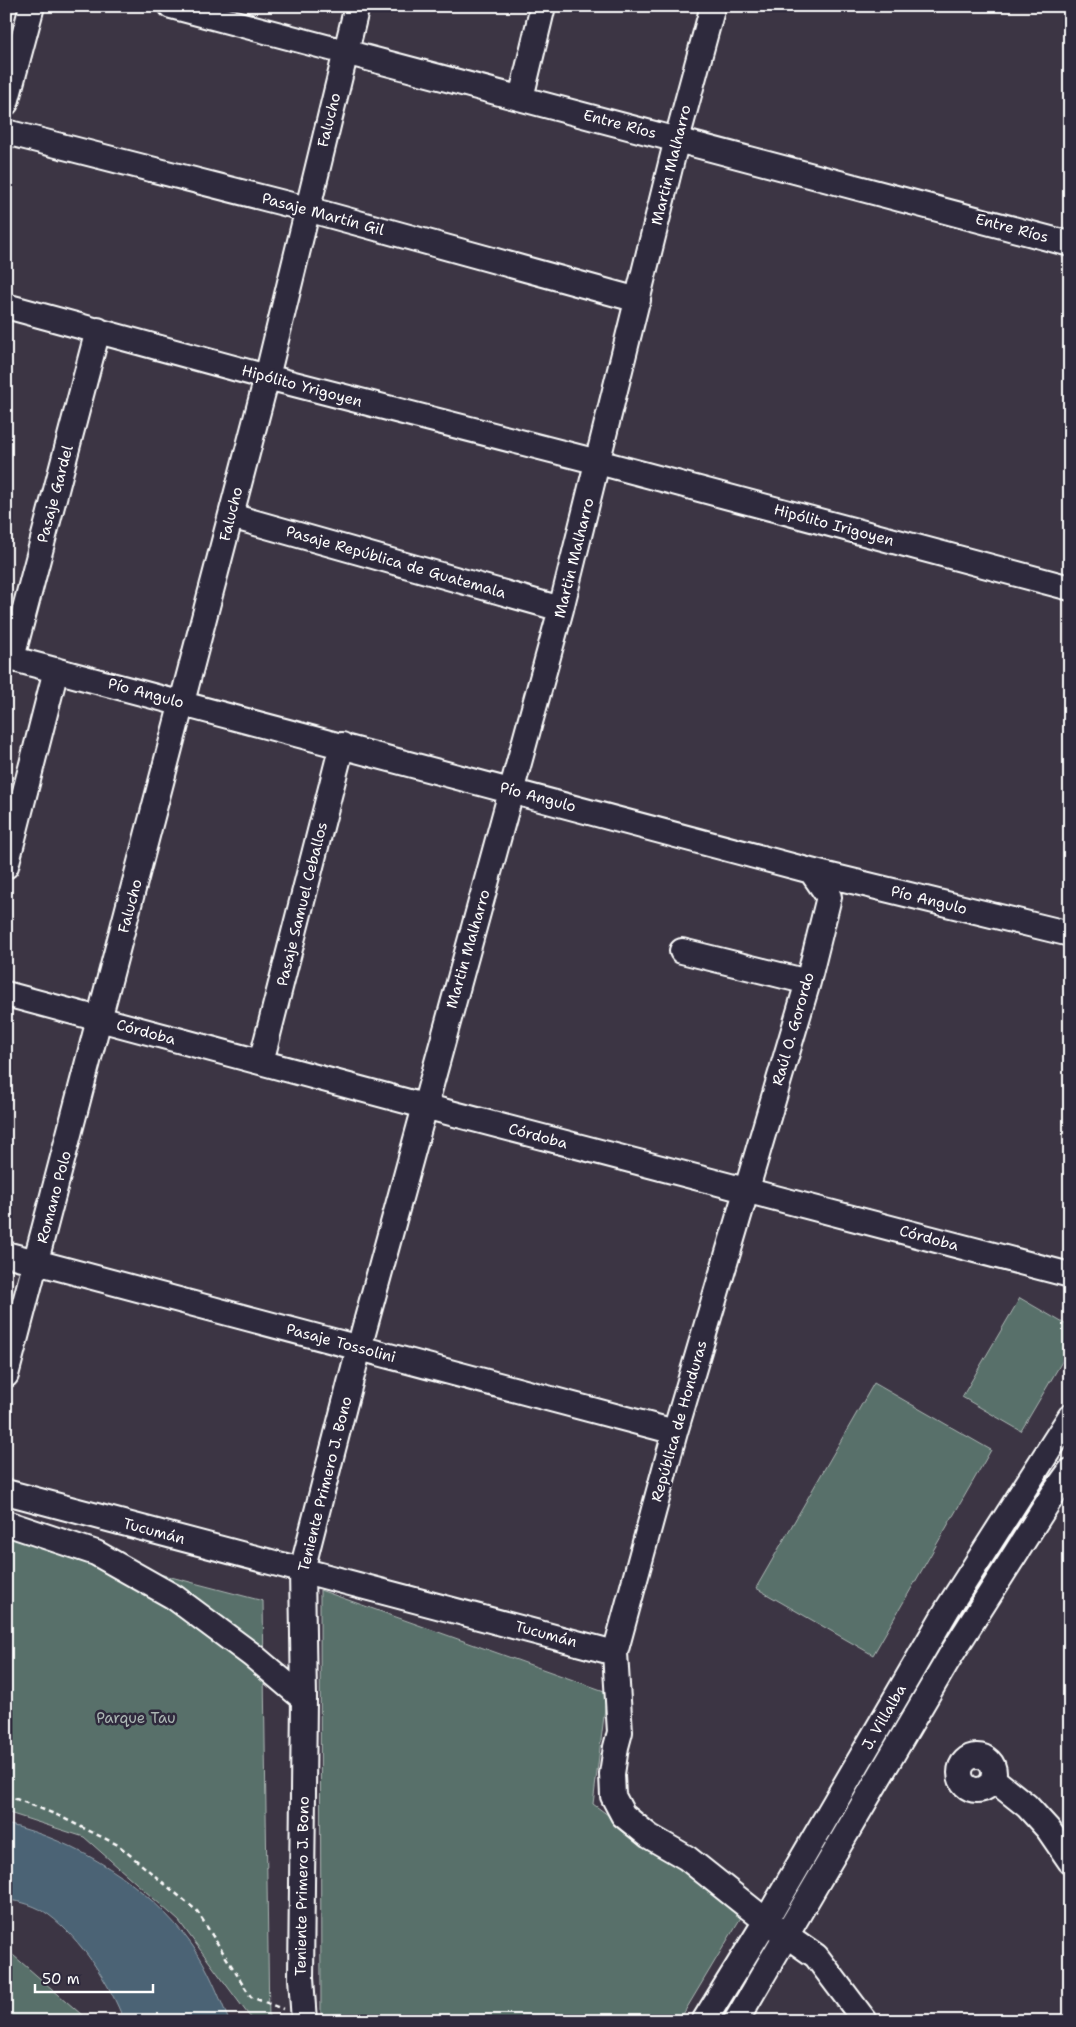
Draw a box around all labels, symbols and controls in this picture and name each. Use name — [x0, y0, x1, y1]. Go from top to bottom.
street label: Falucho — [313, 91, 345, 149]
street label: Martin Malharro — [646, 103, 696, 227]
street label: Entre Ríos — [581, 105, 659, 143]
street label: Pasaje Martín Gil — [260, 188, 387, 240]
street label: Entre Ríos — [973, 209, 1051, 247]
street label: Hipólito Yrigoyen — [240, 360, 364, 412]
street label: Pasaje Gardel — [32, 442, 78, 545]
street label: Falucho — [215, 485, 247, 543]
street label: Martin Malharro — [549, 496, 599, 620]
street label: Hipólito Irigoyen — [772, 499, 896, 551]
street label: Pasaje República de Guatemala — [284, 521, 509, 603]
street label: Pío Angulo — [106, 673, 186, 713]
street label: Pío Angulo — [498, 777, 578, 817]
street label: Pasaje Samuel Ceballos — [272, 820, 332, 988]
street label: Falucho — [113, 877, 147, 935]
street label: Pío Angulo — [889, 881, 969, 919]
street label: Martin Malharro — [441, 887, 495, 1011]
street label: Raúl O. Gorordo — [767, 970, 819, 1088]
street label: Córdoba — [114, 1014, 179, 1050]
street label: Córdoba — [506, 1118, 571, 1154]
street label: Romano Polo — [32, 1148, 76, 1246]
street label: Córdoba — [897, 1220, 962, 1256]
street label: Pasaje Tossolini — [284, 1319, 398, 1367]
street label: República de Honduras — [646, 1338, 712, 1504]
street label: Teniente Primero J. Bono — [294, 1394, 356, 1574]
street label: Tucumán — [121, 1513, 187, 1549]
street label: Tucumán — [513, 1616, 579, 1652]
street label: J. Villalba — [857, 1680, 911, 1753]
park label: Parque Tau — [96, 1708, 176, 1728]
street label: Teniente Primero J. Bono — [290, 1796, 314, 1976]
scale bar — [35, 1962, 152, 1994]
text: 50 m — [42, 1969, 80, 1989]

